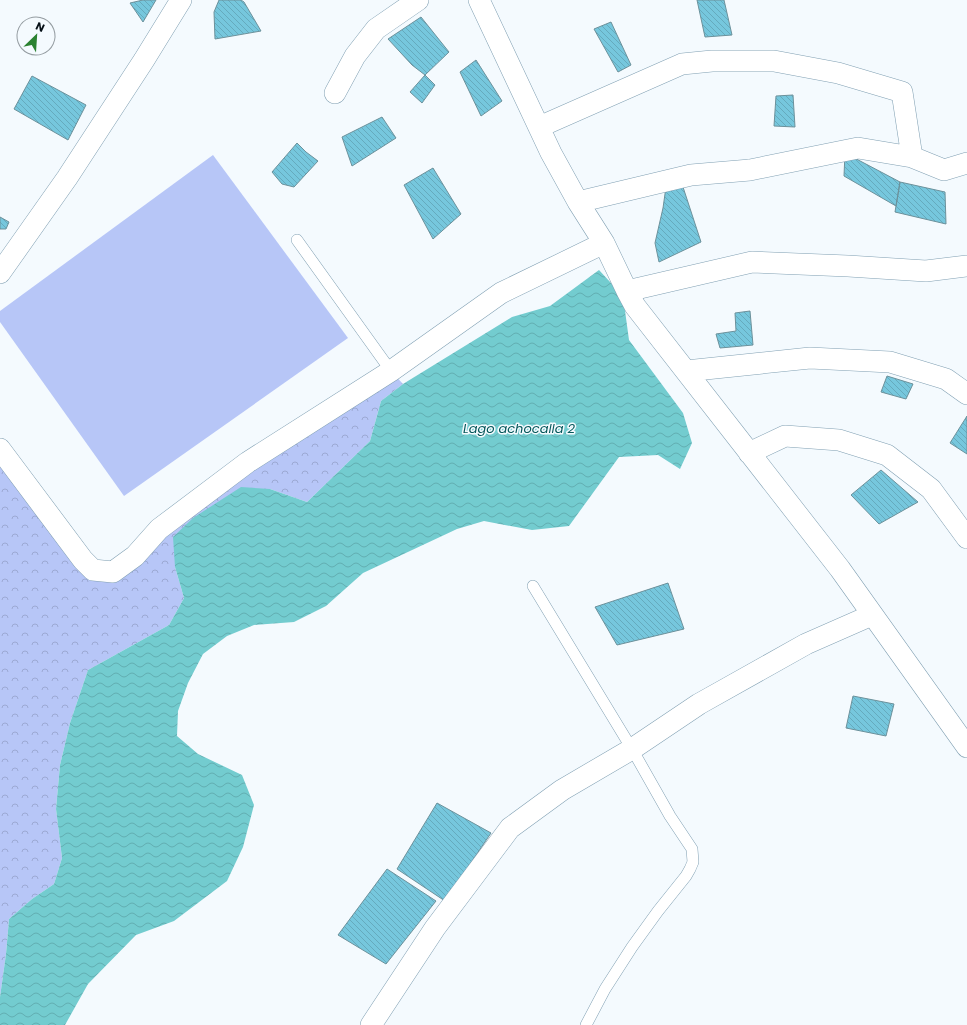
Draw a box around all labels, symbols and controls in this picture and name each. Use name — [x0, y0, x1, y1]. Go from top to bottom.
north arrow — [16, 16, 56, 56]
text: N — [33, 18, 47, 36]
water label: Lago achocalla 2 — [463, 419, 575, 438]

